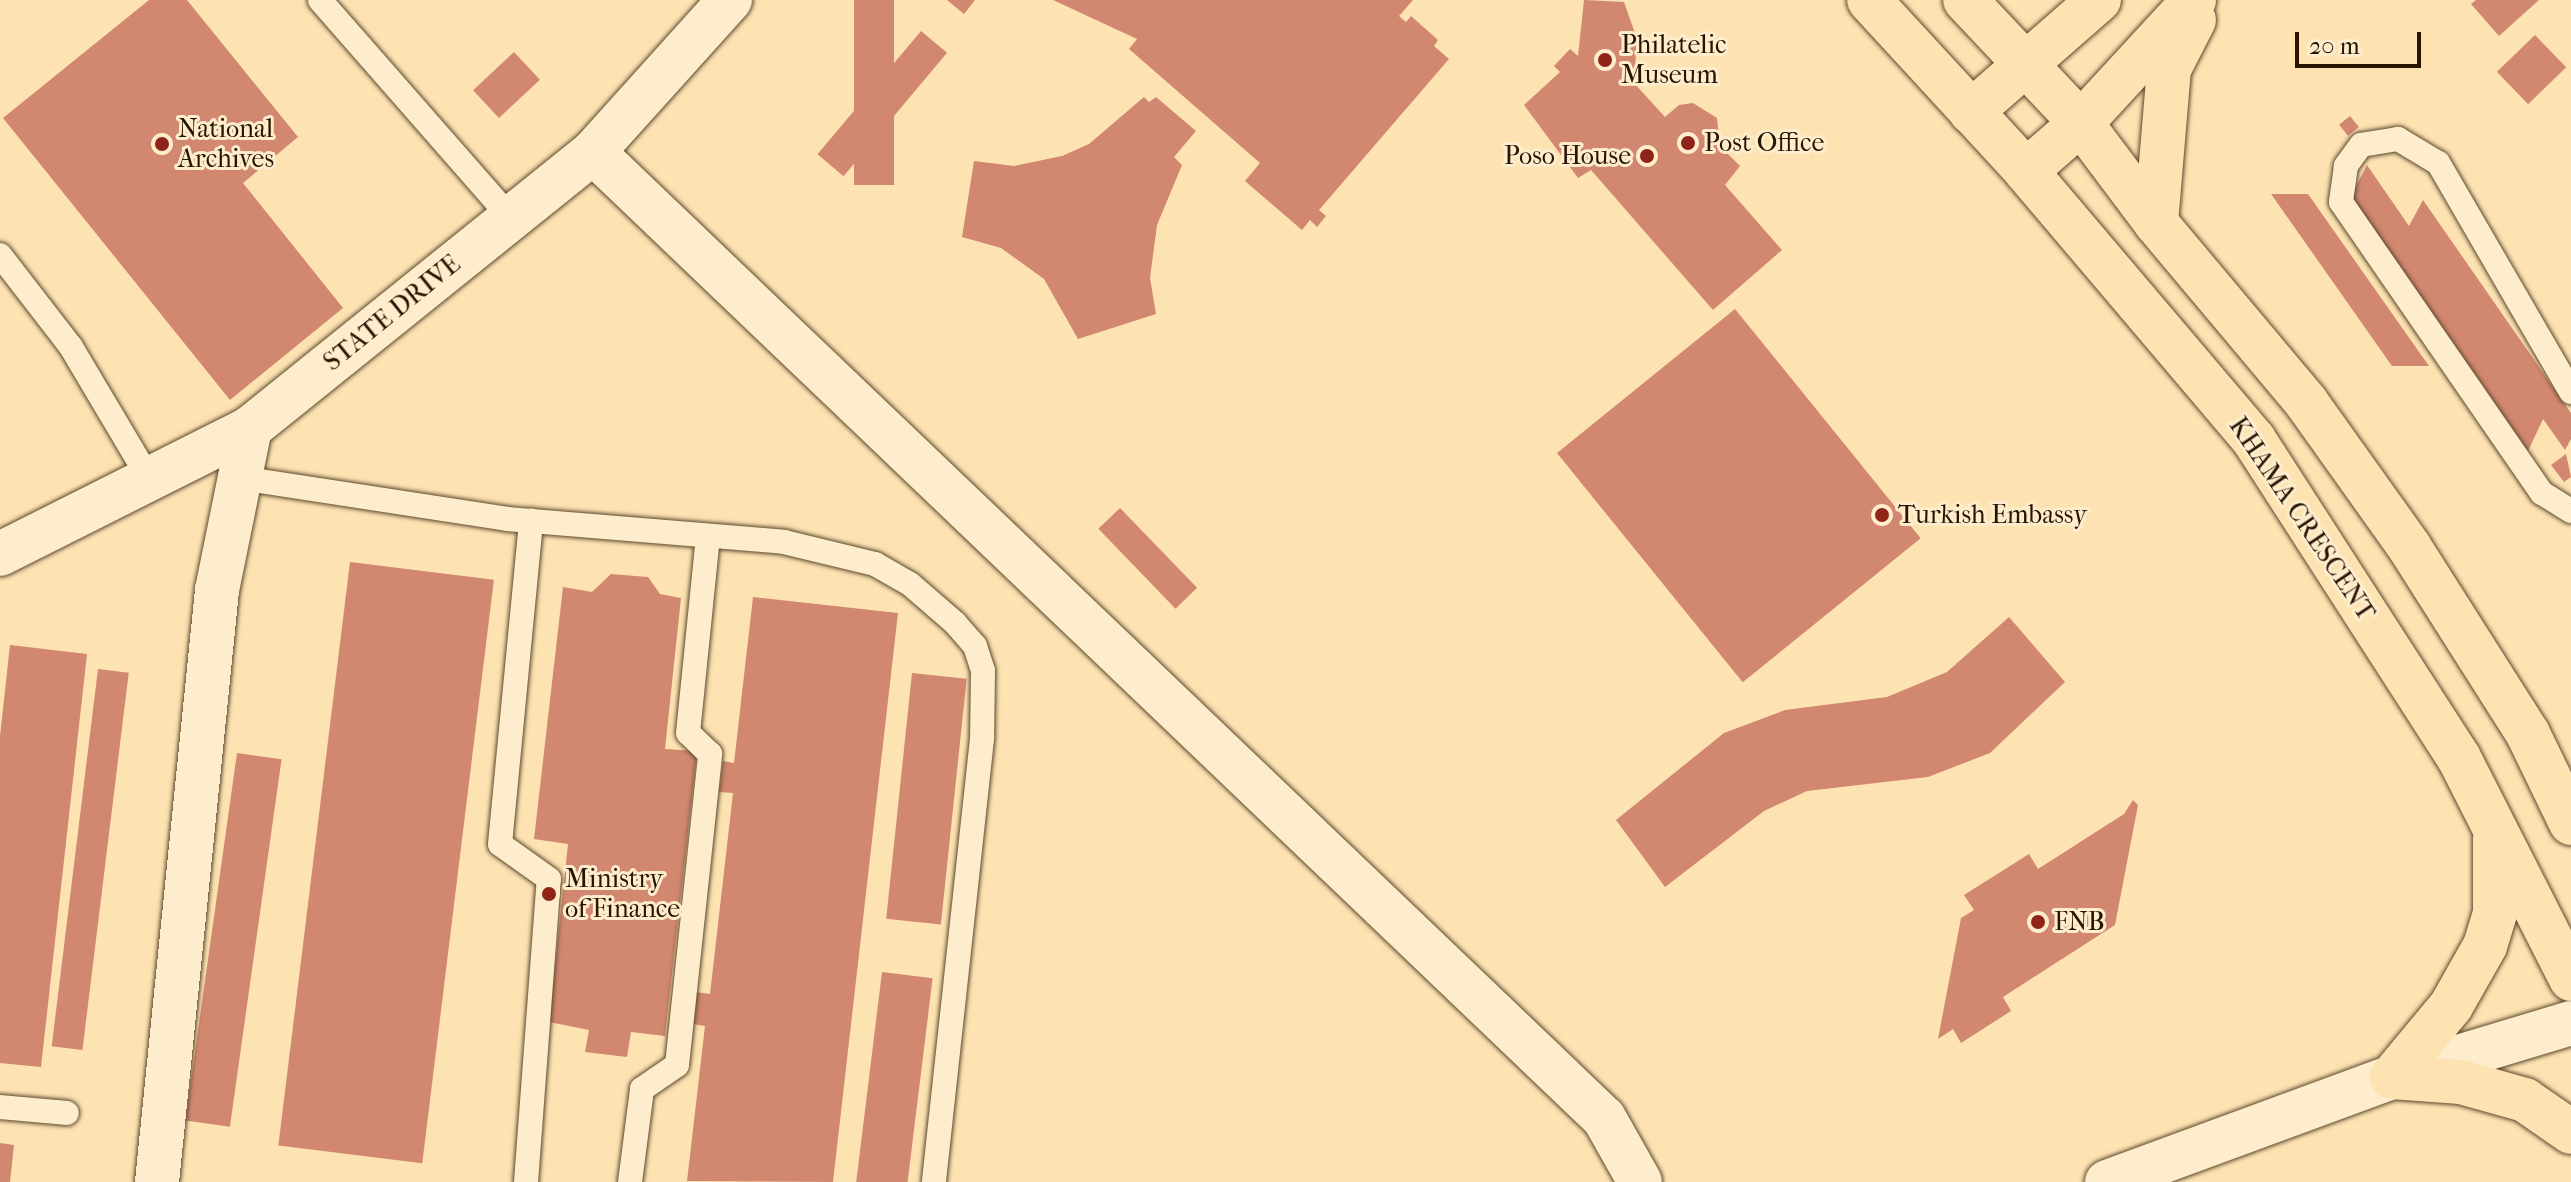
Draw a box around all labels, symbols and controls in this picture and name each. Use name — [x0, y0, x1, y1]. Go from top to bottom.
scale bar — [2299, 16, 2425, 66]
place label: Philatelic Museum — [1621, 29, 1726, 90]
text: 20 m — [2309, 32, 2360, 60]
marker: Philatelic Museum — [1596, 51, 1614, 69]
place label: National Archives — [178, 113, 274, 174]
place label: Post Office — [1704, 127, 1824, 159]
marker: Post Office — [1679, 134, 1697, 152]
marker: National Archives — [153, 135, 171, 153]
place label: Poso House — [1504, 140, 1631, 172]
marker: Poso House — [1638, 147, 1656, 165]
street label: STATE DRIVE — [317, 248, 467, 378]
street label: KHAMA CRESCENT — [2222, 411, 2382, 627]
place label: Turkish Embassy — [1898, 499, 2087, 531]
marker: Turkish Embassy — [1873, 506, 1891, 524]
place label: Ministry of Finance — [565, 863, 680, 924]
marker: Ministry of Finance — [540, 885, 558, 903]
place label: FNB — [2054, 906, 2105, 938]
marker: FNB — [2029, 913, 2047, 931]

